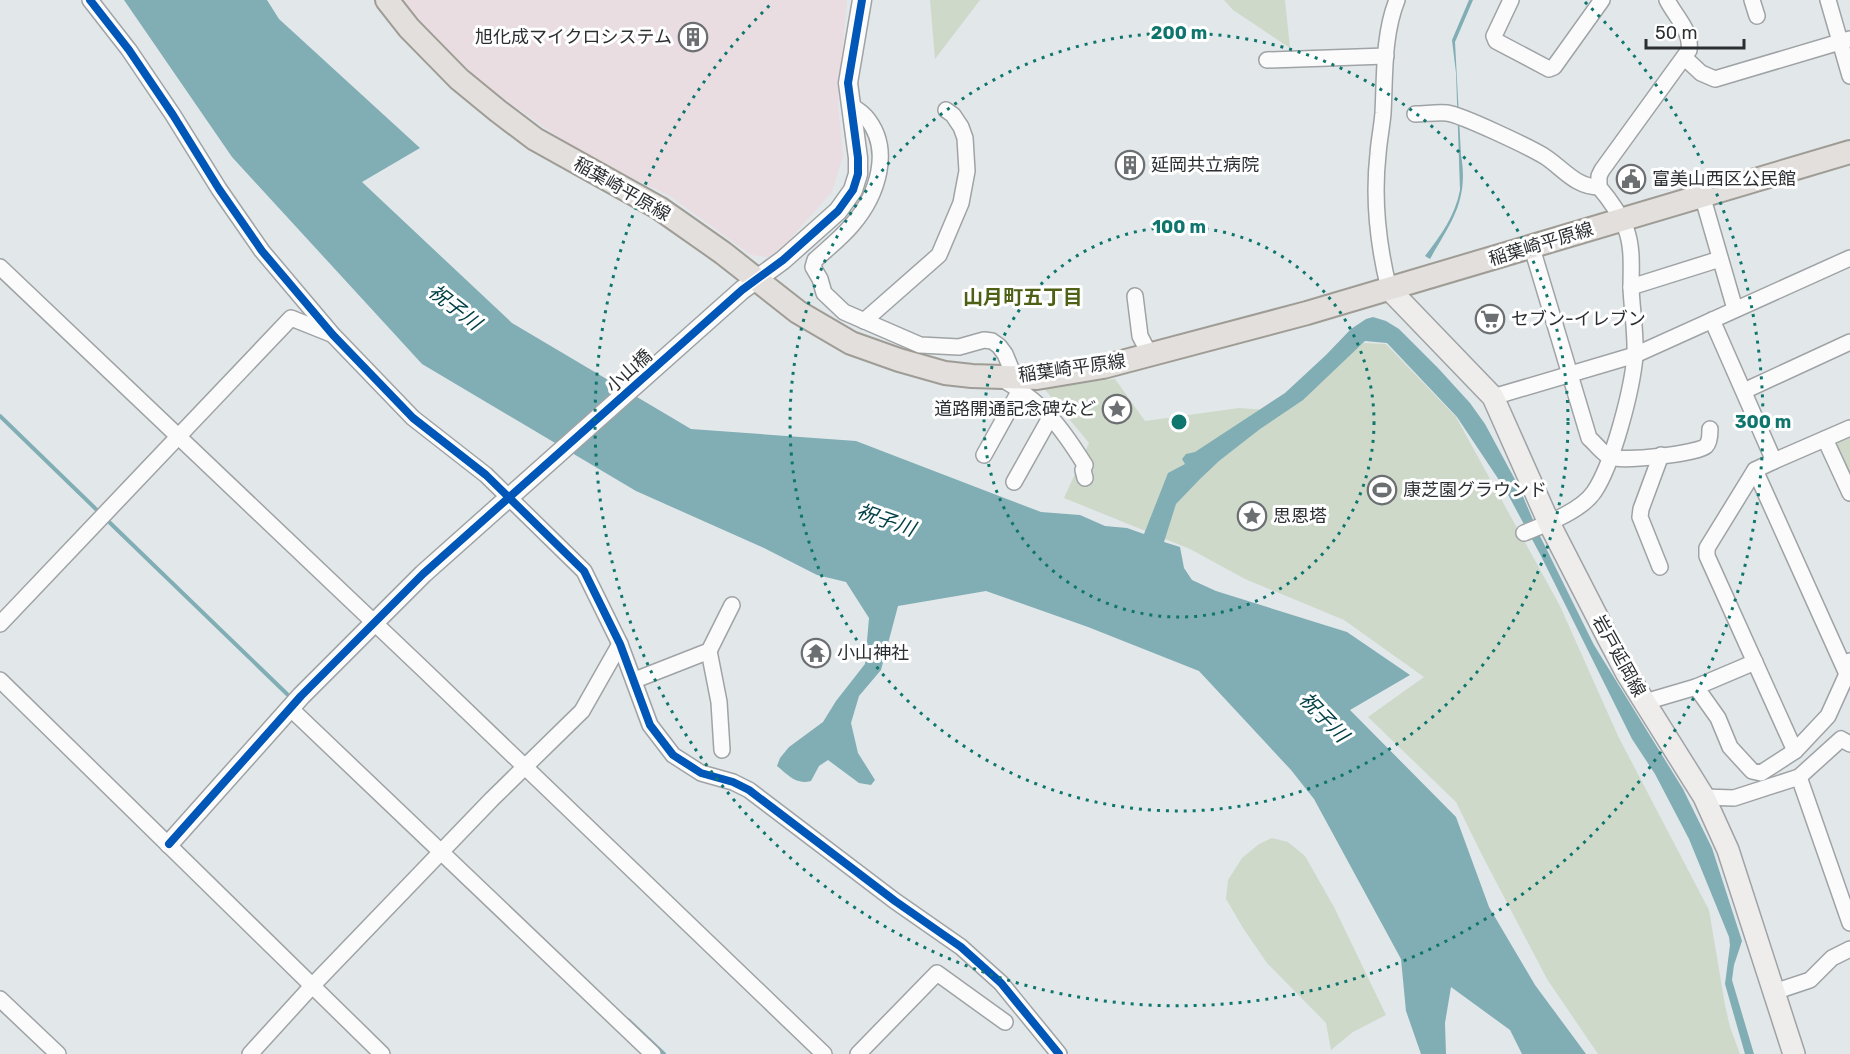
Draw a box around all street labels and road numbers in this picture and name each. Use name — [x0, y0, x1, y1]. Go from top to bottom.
street label: 稲葉崎平原線 — [570, 152, 674, 226]
street label: 稲葉崎平原線 — [1486, 218, 1596, 270]
street label: 小山橋 — [602, 345, 656, 397]
street label: 稲葉崎平原線 — [1017, 350, 1127, 386]
street label: 岩戸延岡線 — [1588, 611, 1650, 701]

